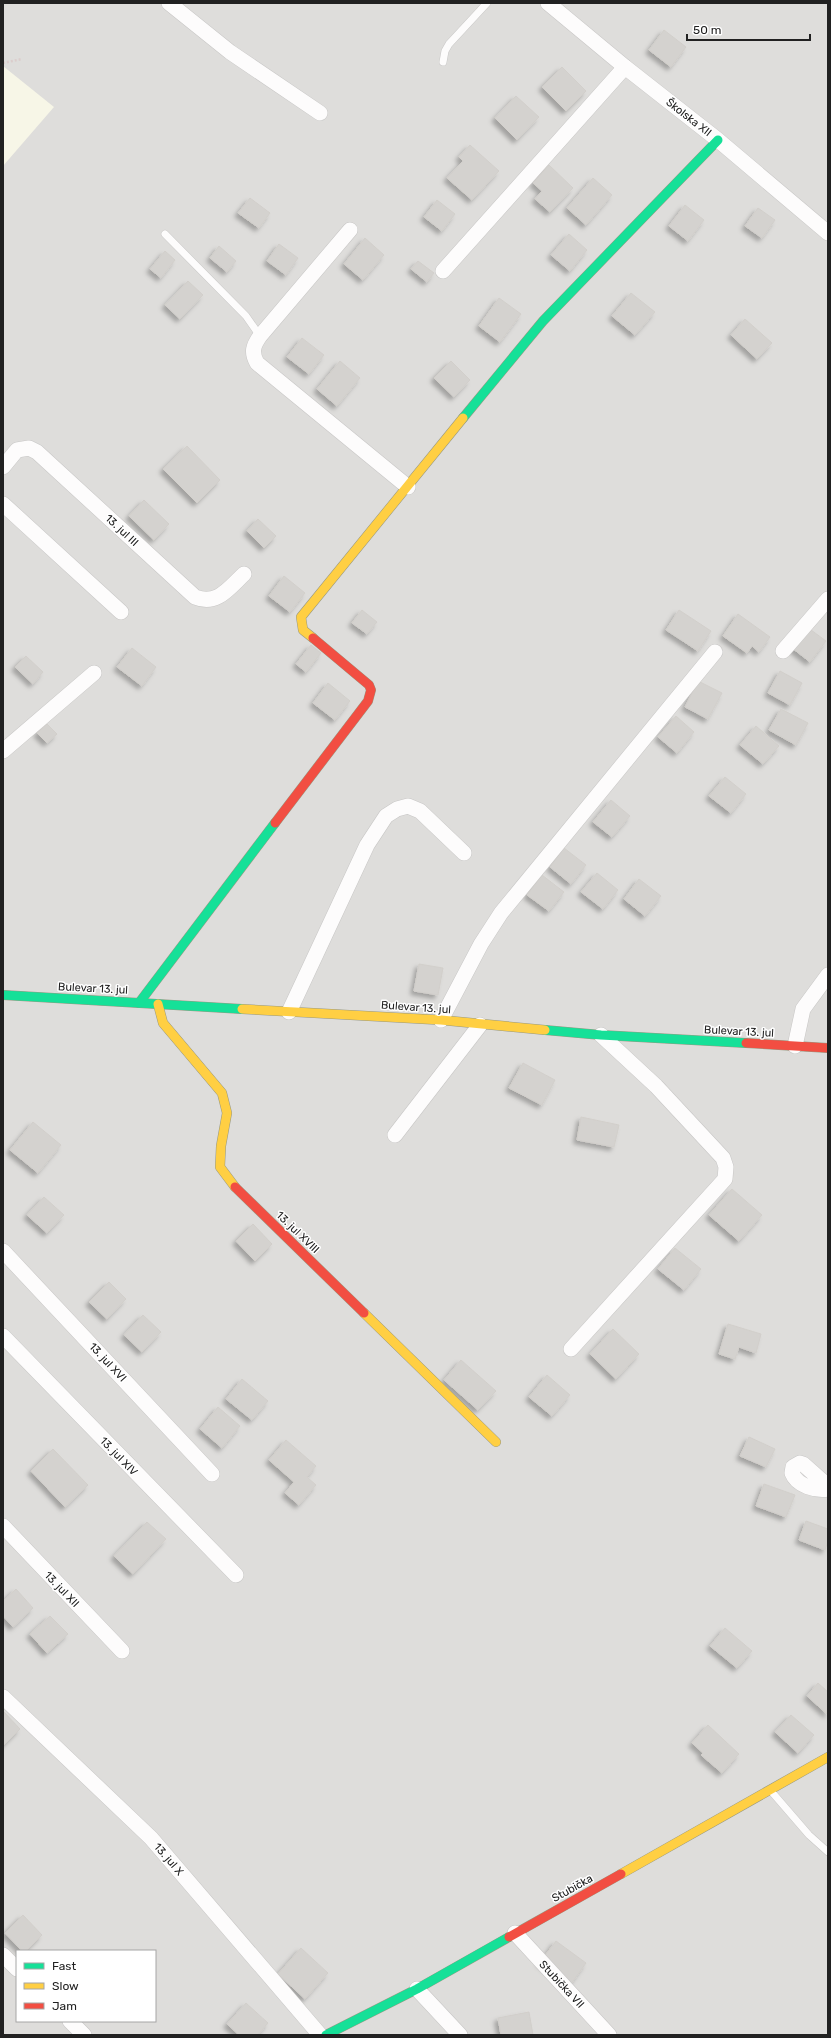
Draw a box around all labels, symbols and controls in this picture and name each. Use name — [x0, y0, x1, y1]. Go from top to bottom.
scale bar — [687, 16, 810, 42]
text: 50 m — [693, 23, 721, 37]
street label: Školska XII — [663, 96, 714, 139]
street label: 13. jul III — [102, 512, 141, 549]
street label: Bulevar 13. jul — [58, 980, 128, 997]
street label: Bulevar 13. jul — [381, 999, 451, 1016]
street label: Bulevar 13. jul — [704, 1023, 774, 1040]
street label: 13. jul XVIII — [273, 1209, 322, 1256]
street label: 13. jul XVI — [86, 1340, 129, 1385]
street label: 13. jul XIV — [97, 1434, 140, 1478]
street label: 13. jul XII — [41, 1569, 82, 1610]
street label: 13. jul X — [151, 1841, 186, 1878]
street label: Stubička — [550, 1872, 595, 1905]
legend — [16, 1950, 156, 2022]
street label: Stubička VII — [536, 1958, 587, 2011]
text: Fast — [52, 1959, 76, 1973]
text: Slow — [52, 1979, 79, 1993]
text: Jam — [52, 1999, 77, 2013]

